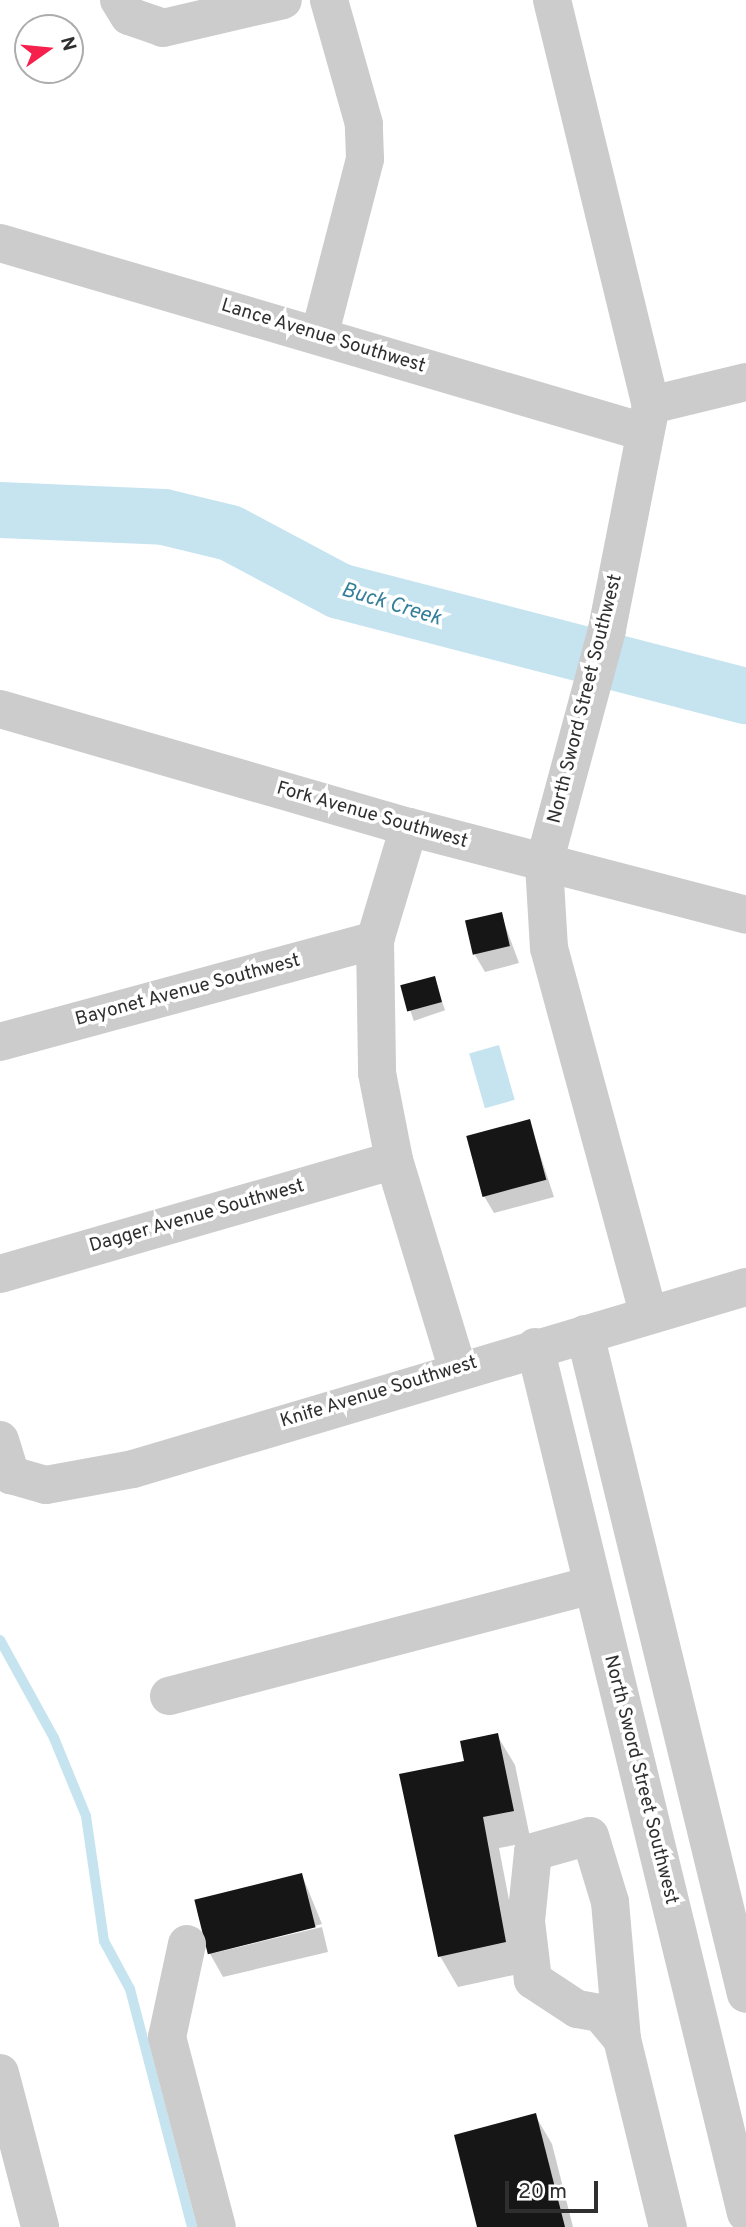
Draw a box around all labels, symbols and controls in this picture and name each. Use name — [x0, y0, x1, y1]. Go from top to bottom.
north arrow — [14, 14, 84, 84]
text: N — [54, 34, 81, 54]
street label: Lance Avenue Southwest — [218, 295, 428, 379]
street label: North Sword Street Southwest — [544, 572, 628, 826]
water label: Buck Creek — [338, 578, 444, 632]
street label: Fork Avenue Southwest — [273, 778, 471, 854]
street label: Bayonet Avenue Southwest — [73, 950, 303, 1032]
street label: Dagger Avenue Southwest — [87, 1175, 307, 1259]
street label: Knife Avenue Southwest — [277, 1352, 481, 1434]
street label: North Sword Street Southwest — [598, 1653, 682, 1907]
scale bar — [508, 2168, 601, 2212]
text: 20 m — [518, 2179, 567, 2206]

